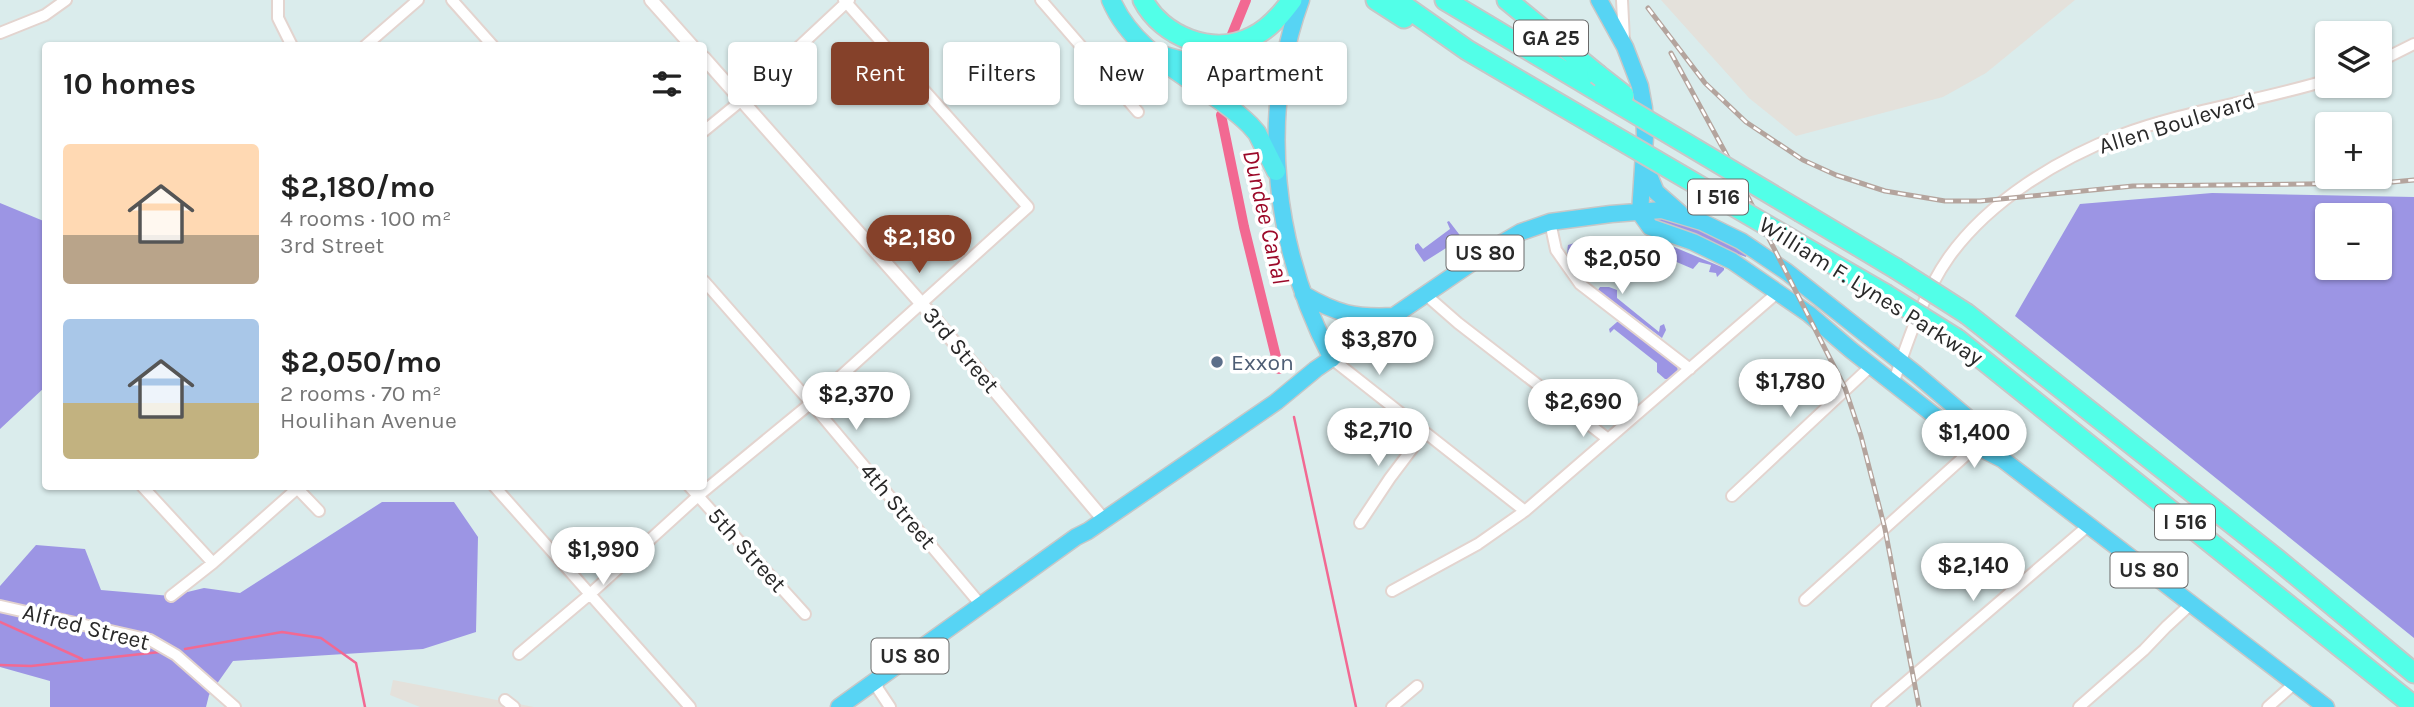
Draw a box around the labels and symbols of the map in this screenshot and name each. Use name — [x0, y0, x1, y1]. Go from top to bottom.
road number: GA 25 — [1514, 20, 1588, 56]
street label: Allen Boulevard — [2095, 86, 2259, 160]
water label: Dundee Canal — [1237, 147, 1295, 287]
road number: I 516 — [1688, 180, 1748, 214]
street label: William F. Lynes Parkway — [1754, 211, 1988, 371]
pin: $2,180 — [862, 216, 976, 275]
road number: US 80 — [1446, 236, 1524, 270]
pin: $2,050 — [1565, 236, 1679, 296]
street label: 3rd Street — [917, 301, 1005, 399]
pin: $3,870 — [1322, 318, 1436, 377]
place label: Exxon — [1231, 349, 1294, 376]
marker: Exxon — [1209, 354, 1225, 370]
pin: $1,780 — [1733, 360, 1847, 419]
pin: $2,370 — [799, 372, 913, 432]
pin: $2,690 — [1526, 380, 1640, 439]
pin: $2,710 — [1321, 408, 1435, 468]
pin: $1,400 — [1917, 410, 2031, 470]
street label: 4th Street — [854, 457, 942, 555]
street label: 5th Street — [702, 502, 792, 598]
road number: I 516 — [2155, 504, 2215, 540]
pin: $1,990 — [546, 528, 660, 587]
pin: $2,140 — [1916, 544, 2030, 603]
road number: US 80 — [2110, 552, 2188, 588]
street label: Alfred Street — [20, 598, 153, 656]
road number: US 80 — [872, 638, 948, 674]

